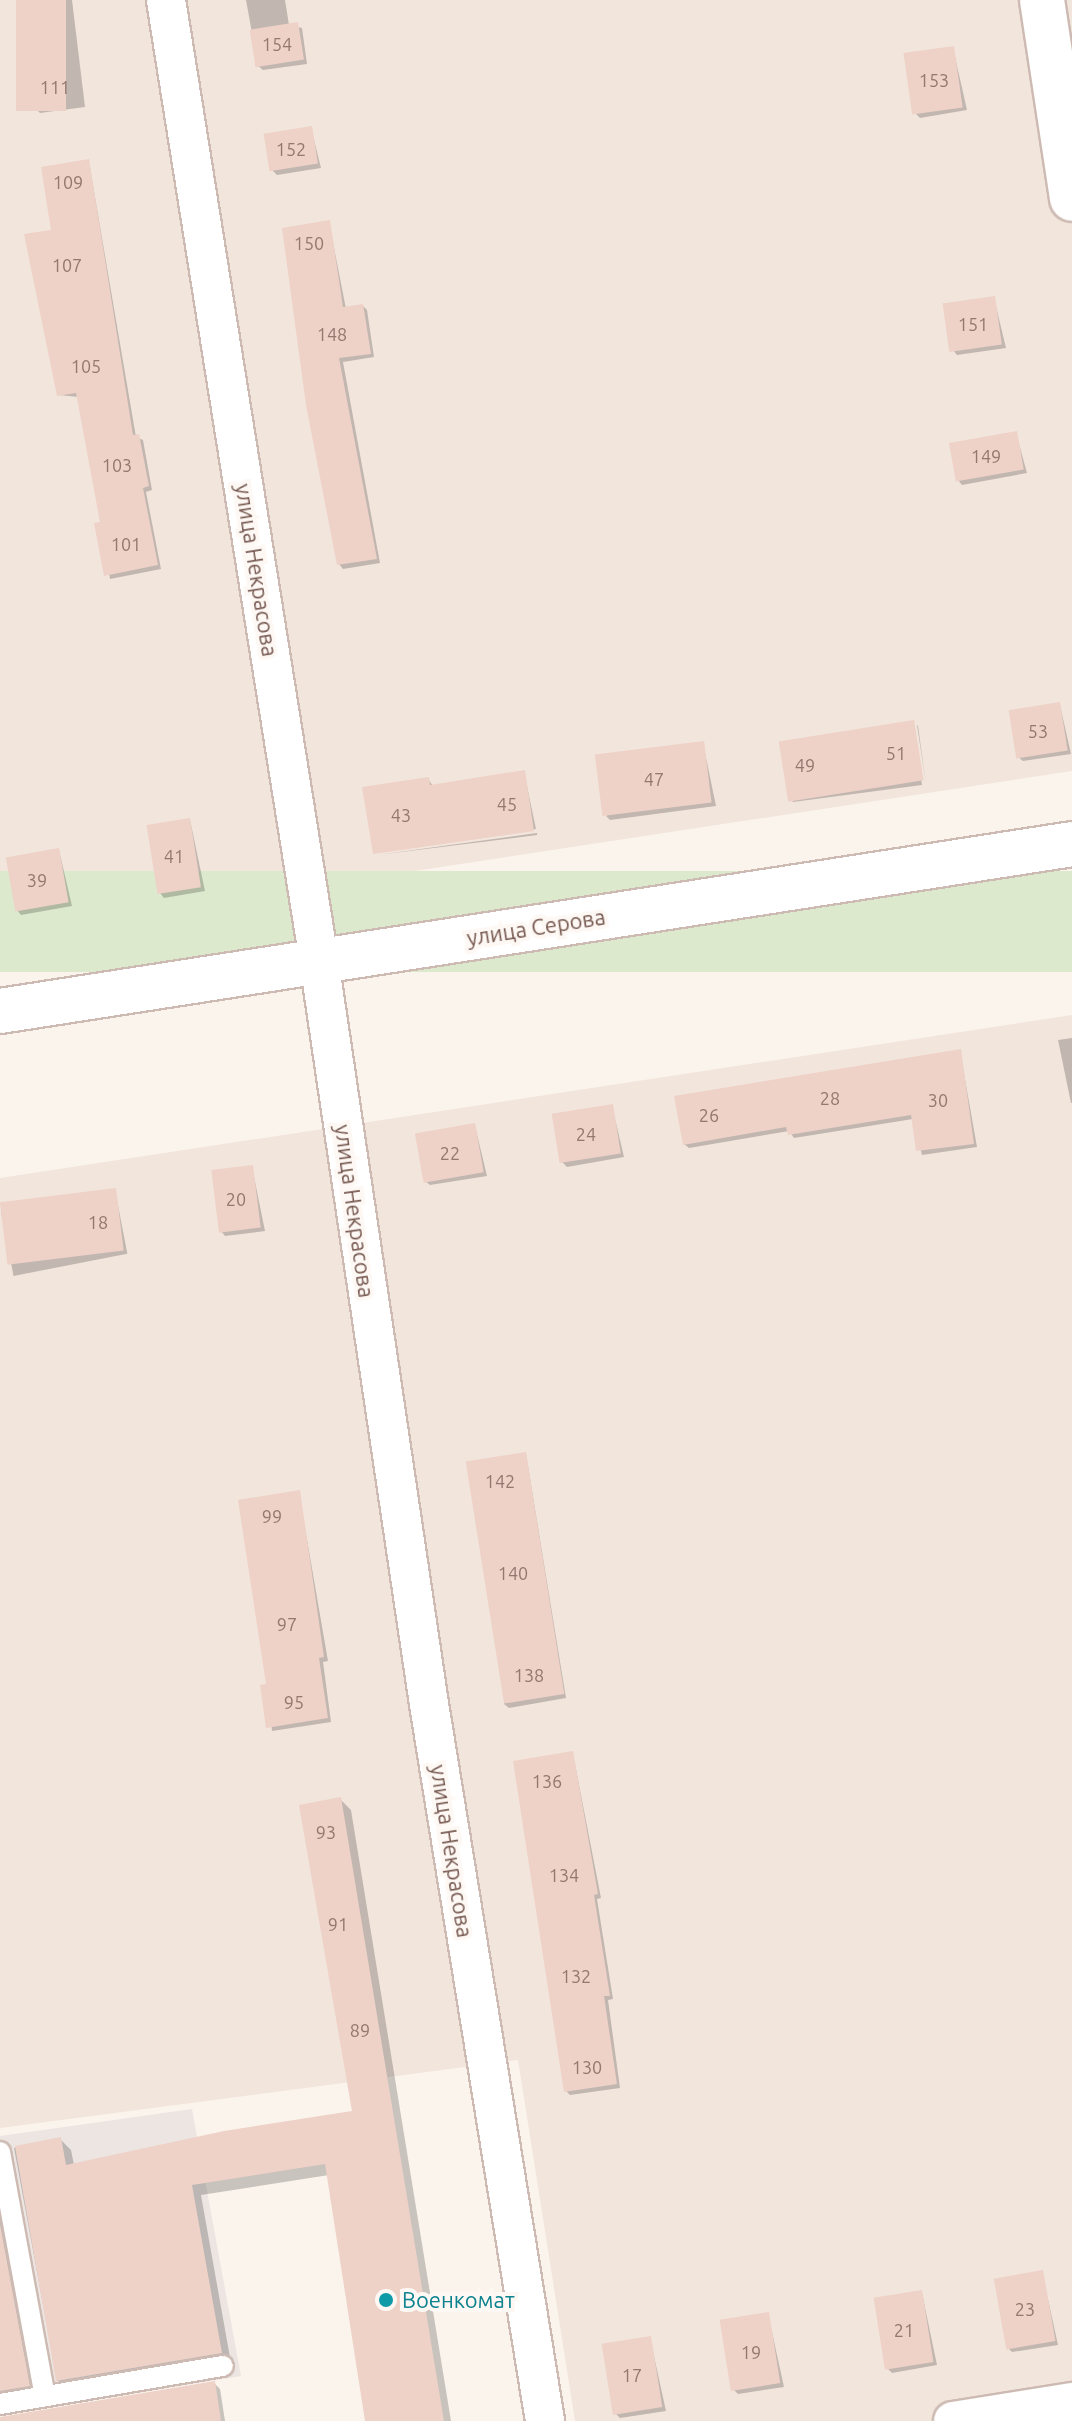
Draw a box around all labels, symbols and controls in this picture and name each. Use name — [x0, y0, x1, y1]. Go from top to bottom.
house number: 154 — [262, 33, 292, 55]
house number: 153 — [919, 69, 949, 91]
house number: 111 — [40, 76, 70, 98]
house number: 152 — [276, 138, 306, 160]
house number: 109 — [53, 171, 83, 193]
house number: 150 — [294, 232, 324, 254]
house number: 107 — [52, 254, 82, 276]
house number: 151 — [958, 313, 988, 335]
house number: 148 — [317, 323, 347, 345]
house number: 105 — [71, 355, 101, 377]
house number: 149 — [971, 445, 1001, 467]
house number: 103 — [102, 454, 132, 476]
street label: улица Некрасова — [230, 482, 284, 658]
house number: 101 — [111, 533, 141, 555]
house number: 53 — [1028, 720, 1048, 742]
house number: 51 — [886, 742, 906, 764]
house number: 49 — [795, 754, 815, 776]
house number: 47 — [644, 768, 664, 790]
house number: 45 — [497, 793, 517, 815]
house number: 43 — [391, 804, 411, 826]
house number: 41 — [164, 845, 184, 867]
house number: 39 — [27, 869, 47, 891]
street label: улица Серова — [465, 903, 607, 951]
house number: 28 — [820, 1087, 840, 1109]
house number: 30 — [928, 1089, 948, 1111]
house number: 26 — [699, 1104, 719, 1126]
street label: улица Некрасова — [330, 1123, 380, 1299]
house number: 24 — [576, 1123, 596, 1145]
house number: 22 — [440, 1142, 460, 1164]
house number: 20 — [226, 1188, 246, 1210]
house number: 18 — [88, 1211, 108, 1233]
house number: 142 — [485, 1470, 515, 1492]
house number: 99 — [262, 1505, 282, 1527]
house number: 140 — [498, 1562, 528, 1584]
house number: 97 — [277, 1613, 297, 1635]
house number: 138 — [514, 1664, 544, 1686]
house number: 95 — [284, 1691, 304, 1713]
street label: улица Некрасова — [425, 1763, 479, 1939]
house number: 136 — [532, 1770, 562, 1792]
house number: 93 — [316, 1821, 336, 1843]
house number: 134 — [549, 1864, 579, 1886]
house number: 91 — [328, 1913, 348, 1935]
house number: 132 — [561, 1965, 591, 1987]
house number: 89 — [350, 2019, 370, 2041]
house number: 130 — [572, 2056, 602, 2078]
place label: Военкомат — [402, 2287, 515, 2313]
marker: Военкомат — [377, 2291, 395, 2309]
house number: 23 — [1015, 2298, 1035, 2320]
house number: 21 — [894, 2319, 914, 2341]
house number: 19 — [741, 2341, 761, 2363]
house number: 17 — [622, 2364, 642, 2386]

